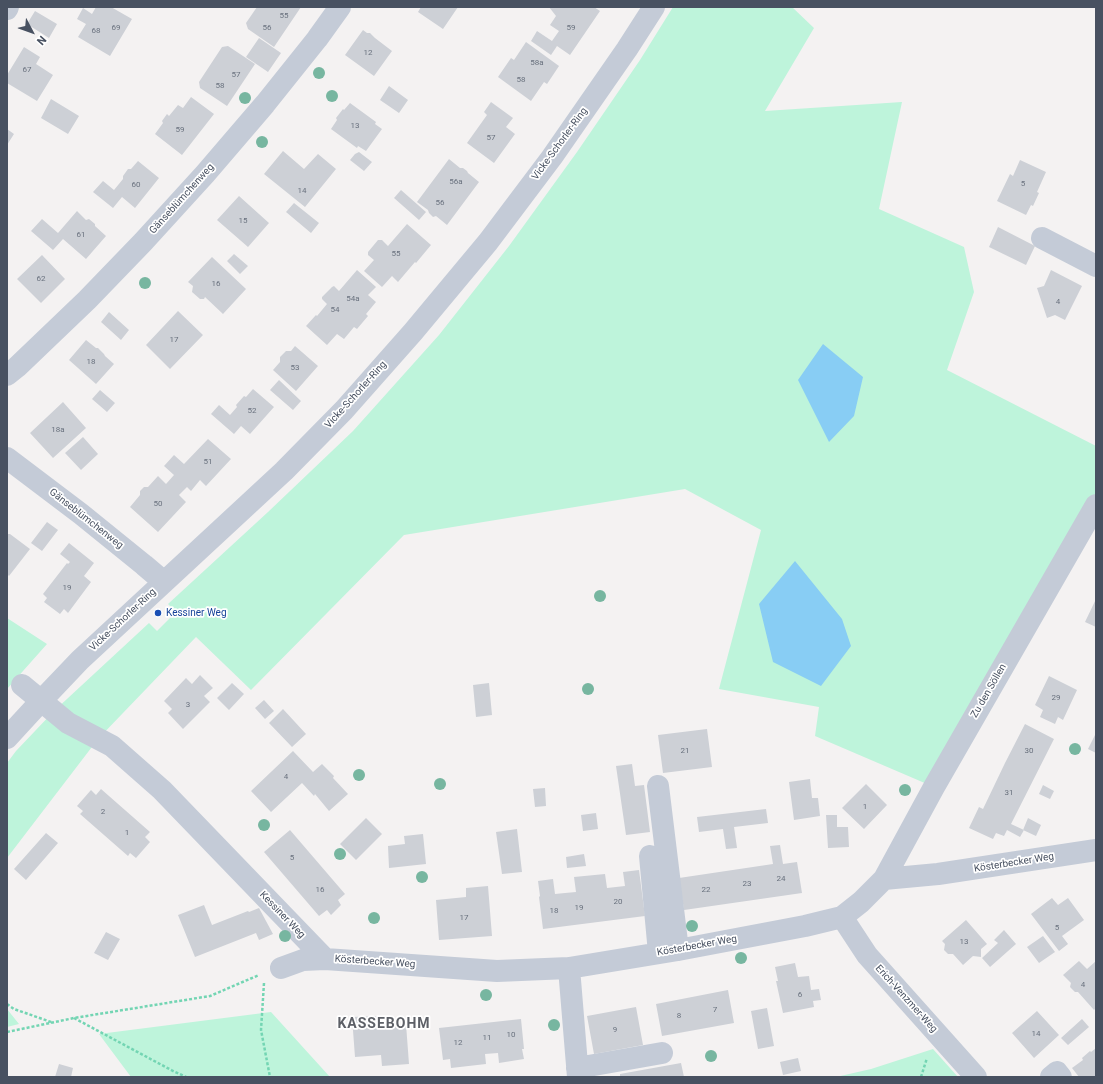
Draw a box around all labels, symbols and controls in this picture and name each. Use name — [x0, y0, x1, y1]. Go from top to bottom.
house number: 55 — [280, 11, 288, 21]
north arrow — [12, 12, 52, 52]
house number: 69 — [112, 23, 120, 33]
house number: 56 — [263, 23, 271, 33]
house number: 59 — [567, 23, 575, 33]
house number: 68 — [92, 26, 100, 36]
text: N — [34, 33, 49, 47]
house number: 12 — [364, 48, 372, 58]
house number: 58a — [530, 58, 544, 68]
house number: 67 — [23, 65, 31, 75]
house number: 57 — [232, 70, 240, 80]
house number: 58 — [517, 75, 525, 85]
house number: 58 — [216, 81, 224, 91]
street label: Vicke-Schorler-Ring — [530, 105, 590, 183]
house number: 13 — [351, 121, 359, 131]
house number: 59 — [176, 125, 184, 135]
house number: 57 — [487, 133, 495, 143]
street label: Gänseblümchenweg — [147, 161, 217, 237]
house number: 56a — [449, 177, 463, 187]
house number: 5 — [1021, 179, 1025, 189]
house number: 60 — [132, 180, 140, 190]
house number: 14 — [298, 186, 306, 196]
house number: 56 — [436, 198, 444, 208]
house number: 15 — [239, 216, 247, 226]
house number: 61 — [77, 230, 85, 240]
house number: 55 — [392, 249, 400, 259]
house number: 62 — [37, 274, 45, 284]
house number: 16 — [212, 279, 220, 289]
house number: 54a — [346, 294, 360, 304]
house number: 4 — [1056, 297, 1060, 307]
house number: 54 — [331, 305, 339, 315]
house number: 17 — [170, 335, 178, 345]
house number: 18 — [87, 357, 95, 367]
street label: Vicke-Schorler-Ring — [323, 359, 389, 431]
house number: 53 — [291, 363, 299, 373]
house number: 52 — [248, 406, 256, 416]
house number: 18a — [51, 425, 65, 435]
house number: 51 — [204, 457, 212, 467]
street label: Gänseblümchenweg — [47, 486, 125, 552]
house number: 50 — [154, 499, 162, 509]
house number: 19 — [63, 583, 71, 593]
street label: Vicke-Schorler-Ring — [87, 586, 159, 654]
place label: Kessiner Weg — [166, 607, 227, 619]
marker: Kessiner Weg — [153, 608, 163, 618]
street label: Zu den Söllen — [969, 662, 1009, 720]
house number: 29 — [1052, 693, 1060, 703]
house number: 3 — [186, 700, 190, 710]
house number: 21 — [681, 746, 689, 756]
house number: 30 — [1025, 746, 1033, 756]
house number: 4 — [284, 772, 288, 782]
house number: 31 — [1005, 788, 1013, 798]
house number: 1 — [863, 802, 867, 812]
house number: 2 — [101, 807, 105, 817]
house number: 1 — [125, 828, 129, 838]
street label: Kösterbecker Weg — [973, 851, 1055, 875]
house number: 5 — [290, 853, 294, 863]
house number: 24 — [777, 874, 785, 884]
house number: 23 — [743, 879, 751, 889]
house number: 16 — [316, 885, 324, 895]
house number: 22 — [702, 885, 710, 895]
street label: Kessiner Weg — [257, 889, 307, 941]
house number: 20 — [614, 897, 622, 907]
house number: 19 — [575, 903, 583, 913]
house number: 18 — [550, 906, 558, 916]
house number: 17 — [460, 913, 468, 923]
house number: 5 — [1055, 923, 1059, 933]
street label: Kösterbecker Weg — [656, 933, 738, 959]
house number: 13 — [960, 937, 968, 947]
street label: Kösterbecker Weg — [334, 953, 416, 971]
street label: Erich-Venzmer-Weg — [872, 963, 940, 1035]
house number: 4 — [1081, 980, 1085, 990]
house number: 6 — [798, 990, 802, 1000]
house number: 7 — [713, 1005, 717, 1015]
house number: 8 — [677, 1011, 681, 1021]
district label: KASSEBOHM — [337, 1016, 431, 1032]
house number: 9 — [613, 1025, 617, 1035]
house number: 14 — [1032, 1029, 1040, 1039]
house number: 10 — [507, 1030, 515, 1040]
house number: 11 — [483, 1033, 491, 1043]
house number: 12 — [454, 1038, 462, 1048]

